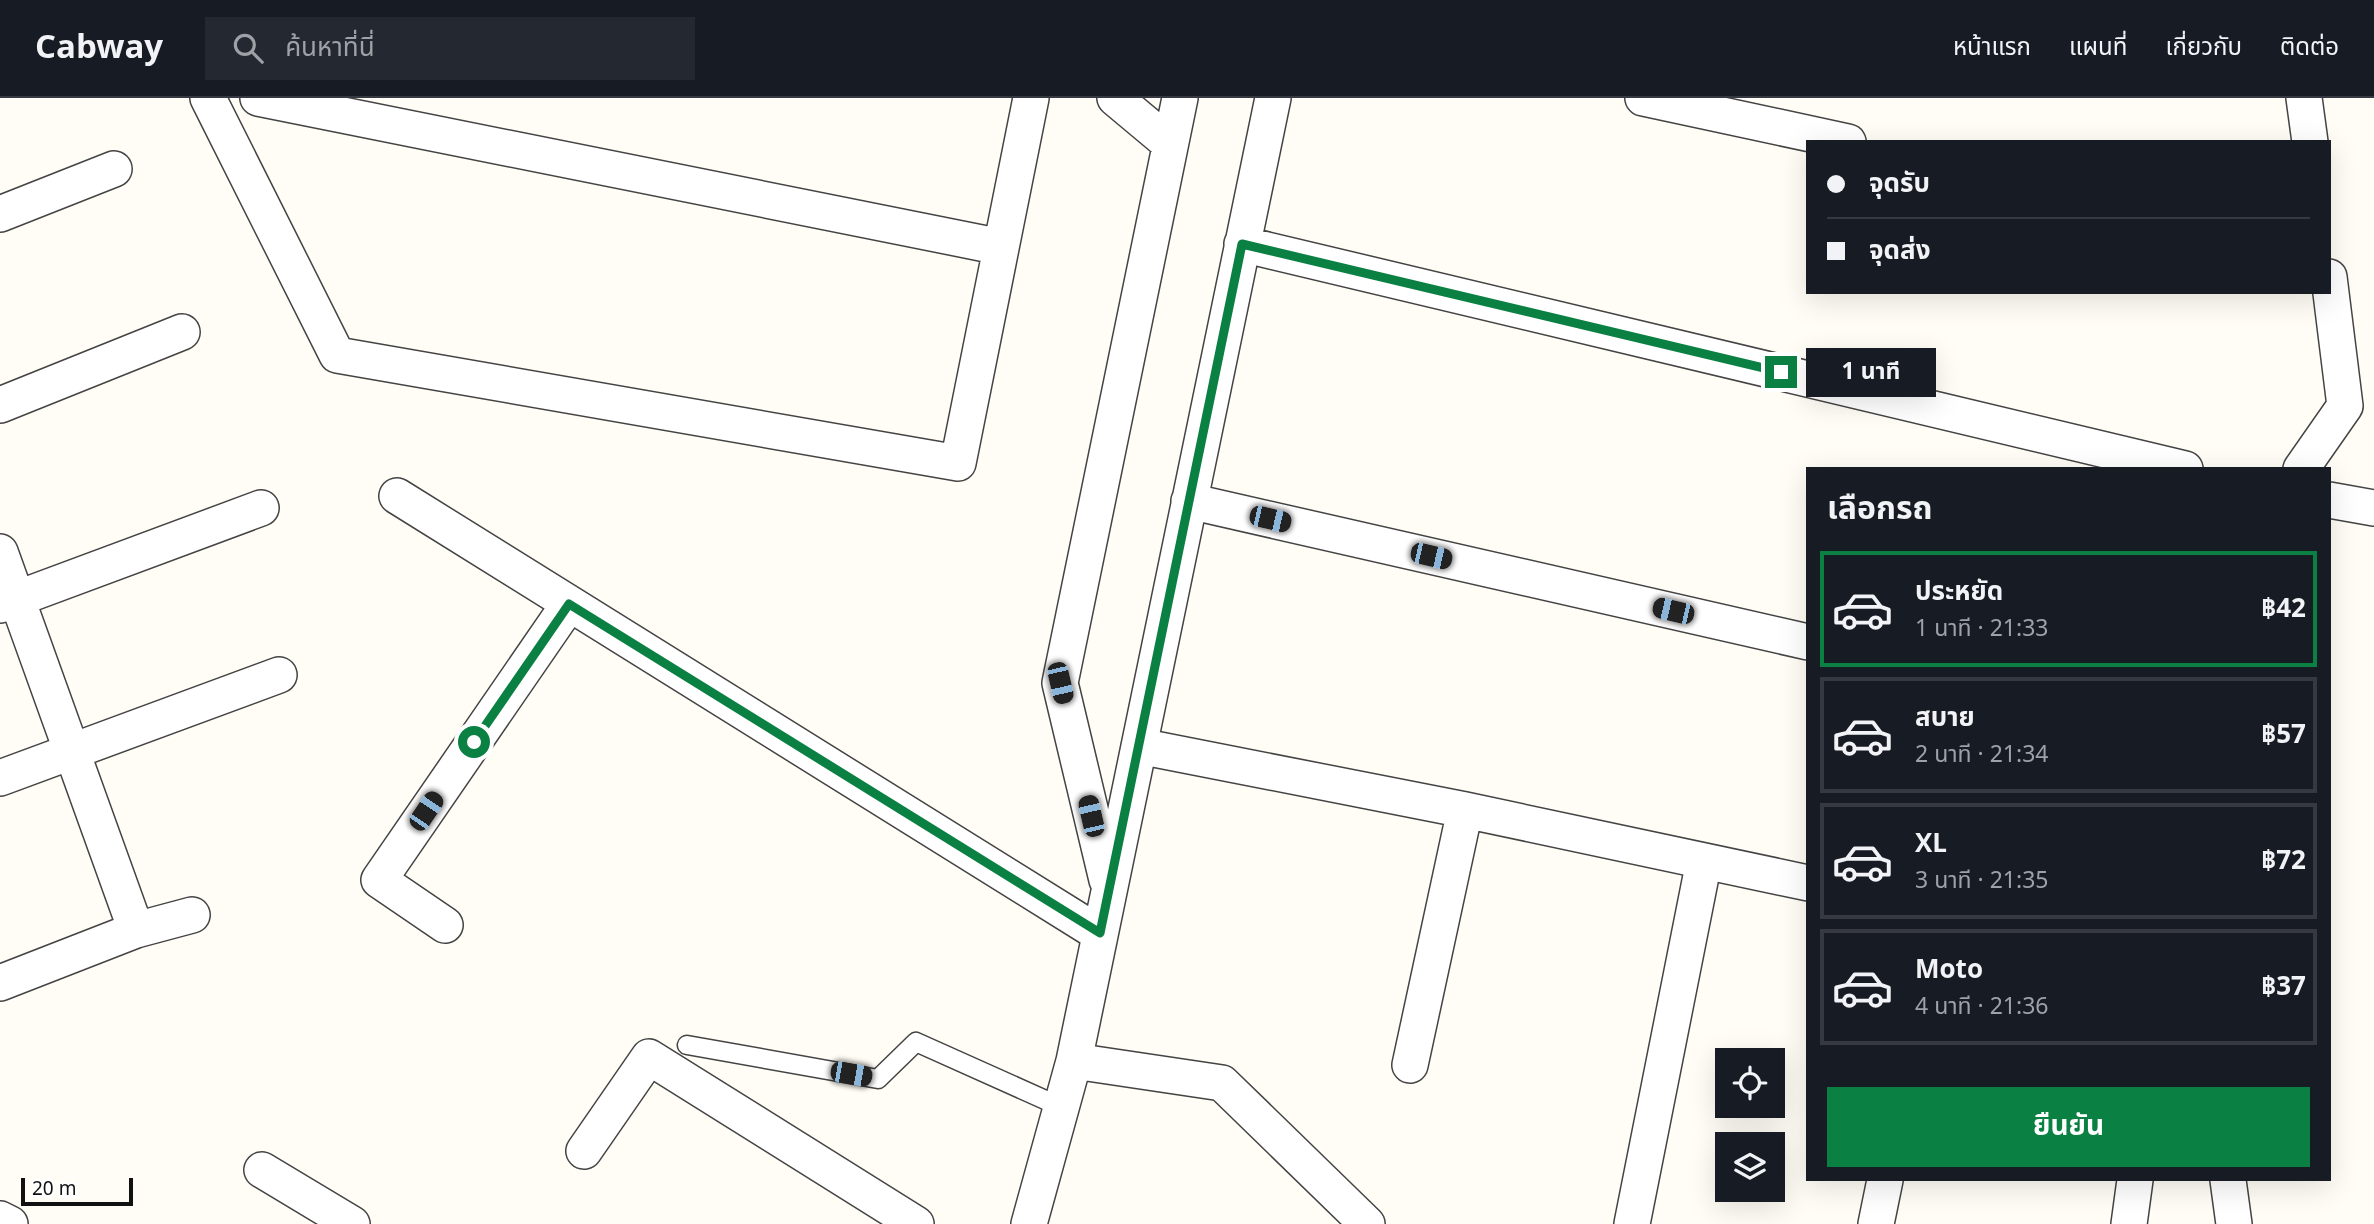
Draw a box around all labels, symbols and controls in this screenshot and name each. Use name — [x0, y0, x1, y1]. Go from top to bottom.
search box — [205, 17, 695, 80]
text: Cabway — [35, 23, 163, 73]
text: ค้นหาที่นี่ — [285, 28, 375, 68]
icon: search — [229, 29, 267, 67]
text: หน้าแรก — [1953, 30, 2031, 66]
text: แผนที่ — [2069, 30, 2127, 66]
text: เกี่ยวกับ — [2165, 30, 2242, 66]
text: ติดต่อ — [2280, 30, 2339, 66]
text: จุดรับ — [1869, 164, 1930, 204]
text: จุดส่ง — [1869, 231, 1931, 271]
callout: 1 นาที — [1806, 348, 1935, 396]
text: 1 นาที — [1842, 355, 1900, 389]
route end — [1765, 356, 1797, 388]
text: เลือกรถ — [1827, 485, 1932, 533]
car — [1248, 504, 1293, 534]
car — [1409, 541, 1454, 571]
text: ประหยัด — [1915, 572, 2003, 612]
icon: car — [1831, 578, 1894, 641]
text: ฿42 — [2261, 589, 2306, 629]
car — [1651, 596, 1696, 626]
text: 1 นาที · 21:33 — [1915, 612, 2049, 646]
car — [1046, 660, 1075, 706]
text: สบาย — [1915, 698, 1975, 738]
icon: car — [1831, 704, 1894, 767]
text: ฿57 — [2261, 715, 2306, 755]
route start — [458, 726, 490, 758]
text: 2 นาที · 21:34 — [1915, 738, 2049, 772]
car — [406, 788, 447, 834]
car — [1077, 793, 1106, 839]
text: XL — [1915, 824, 1947, 864]
icon: car — [1831, 830, 1894, 893]
text: ฿72 — [2261, 841, 2306, 881]
text: 3 นาที · 21:35 — [1915, 864, 2049, 898]
text: Moto — [1915, 950, 1983, 990]
icon: car — [1831, 956, 1894, 1019]
text: ฿37 — [2261, 967, 2306, 1007]
text: 4 นาที · 21:36 — [1915, 990, 2049, 1024]
map controls — [1715, 1048, 1785, 1202]
button: locate — [1715, 1048, 1785, 1118]
car — [829, 1060, 874, 1088]
button: ยืนยัน — [1827, 1087, 2310, 1167]
button: layers — [1715, 1132, 1785, 1202]
scale bar — [21, 1175, 133, 1207]
text: 20 m — [32, 1175, 76, 1204]

